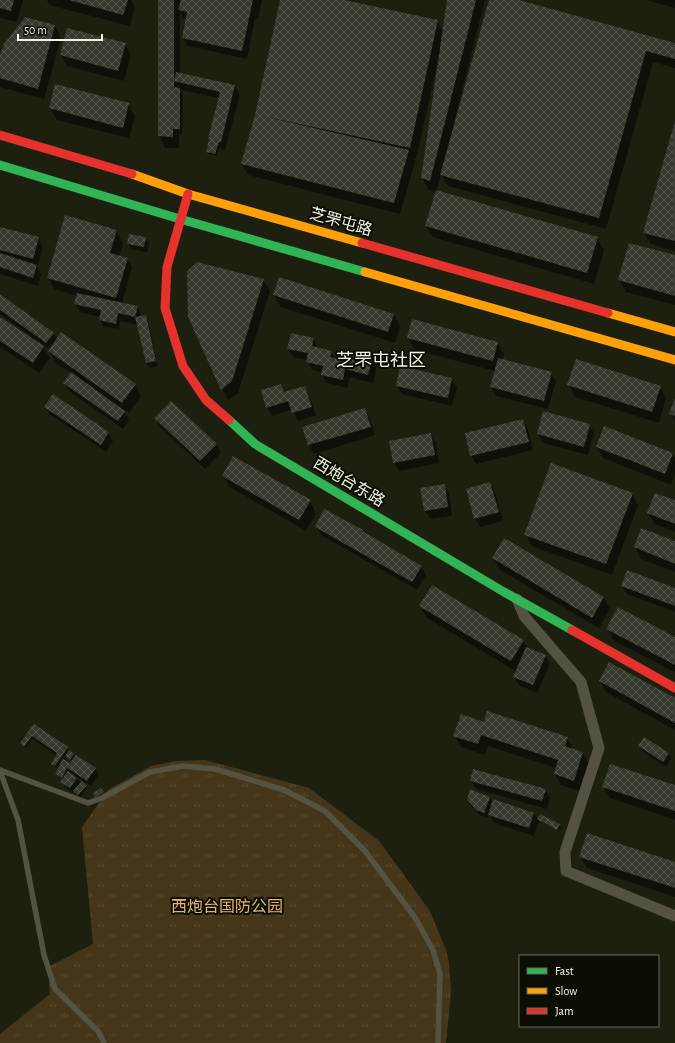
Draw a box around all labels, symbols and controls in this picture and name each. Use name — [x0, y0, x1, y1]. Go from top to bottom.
scale bar — [18, 16, 102, 42]
text: 50 m — [24, 24, 47, 36]
street label: 芝罘屯路 — [308, 205, 374, 239]
district label: 芝罘屯社区 — [336, 350, 426, 370]
street label: 西炮台东路 — [311, 454, 388, 509]
park label: 西炮台国防公园 — [171, 898, 283, 915]
legend — [519, 955, 659, 1027]
text: Fast — [555, 965, 574, 977]
text: Slow — [555, 985, 577, 997]
text: Jam — [555, 1005, 574, 1017]

